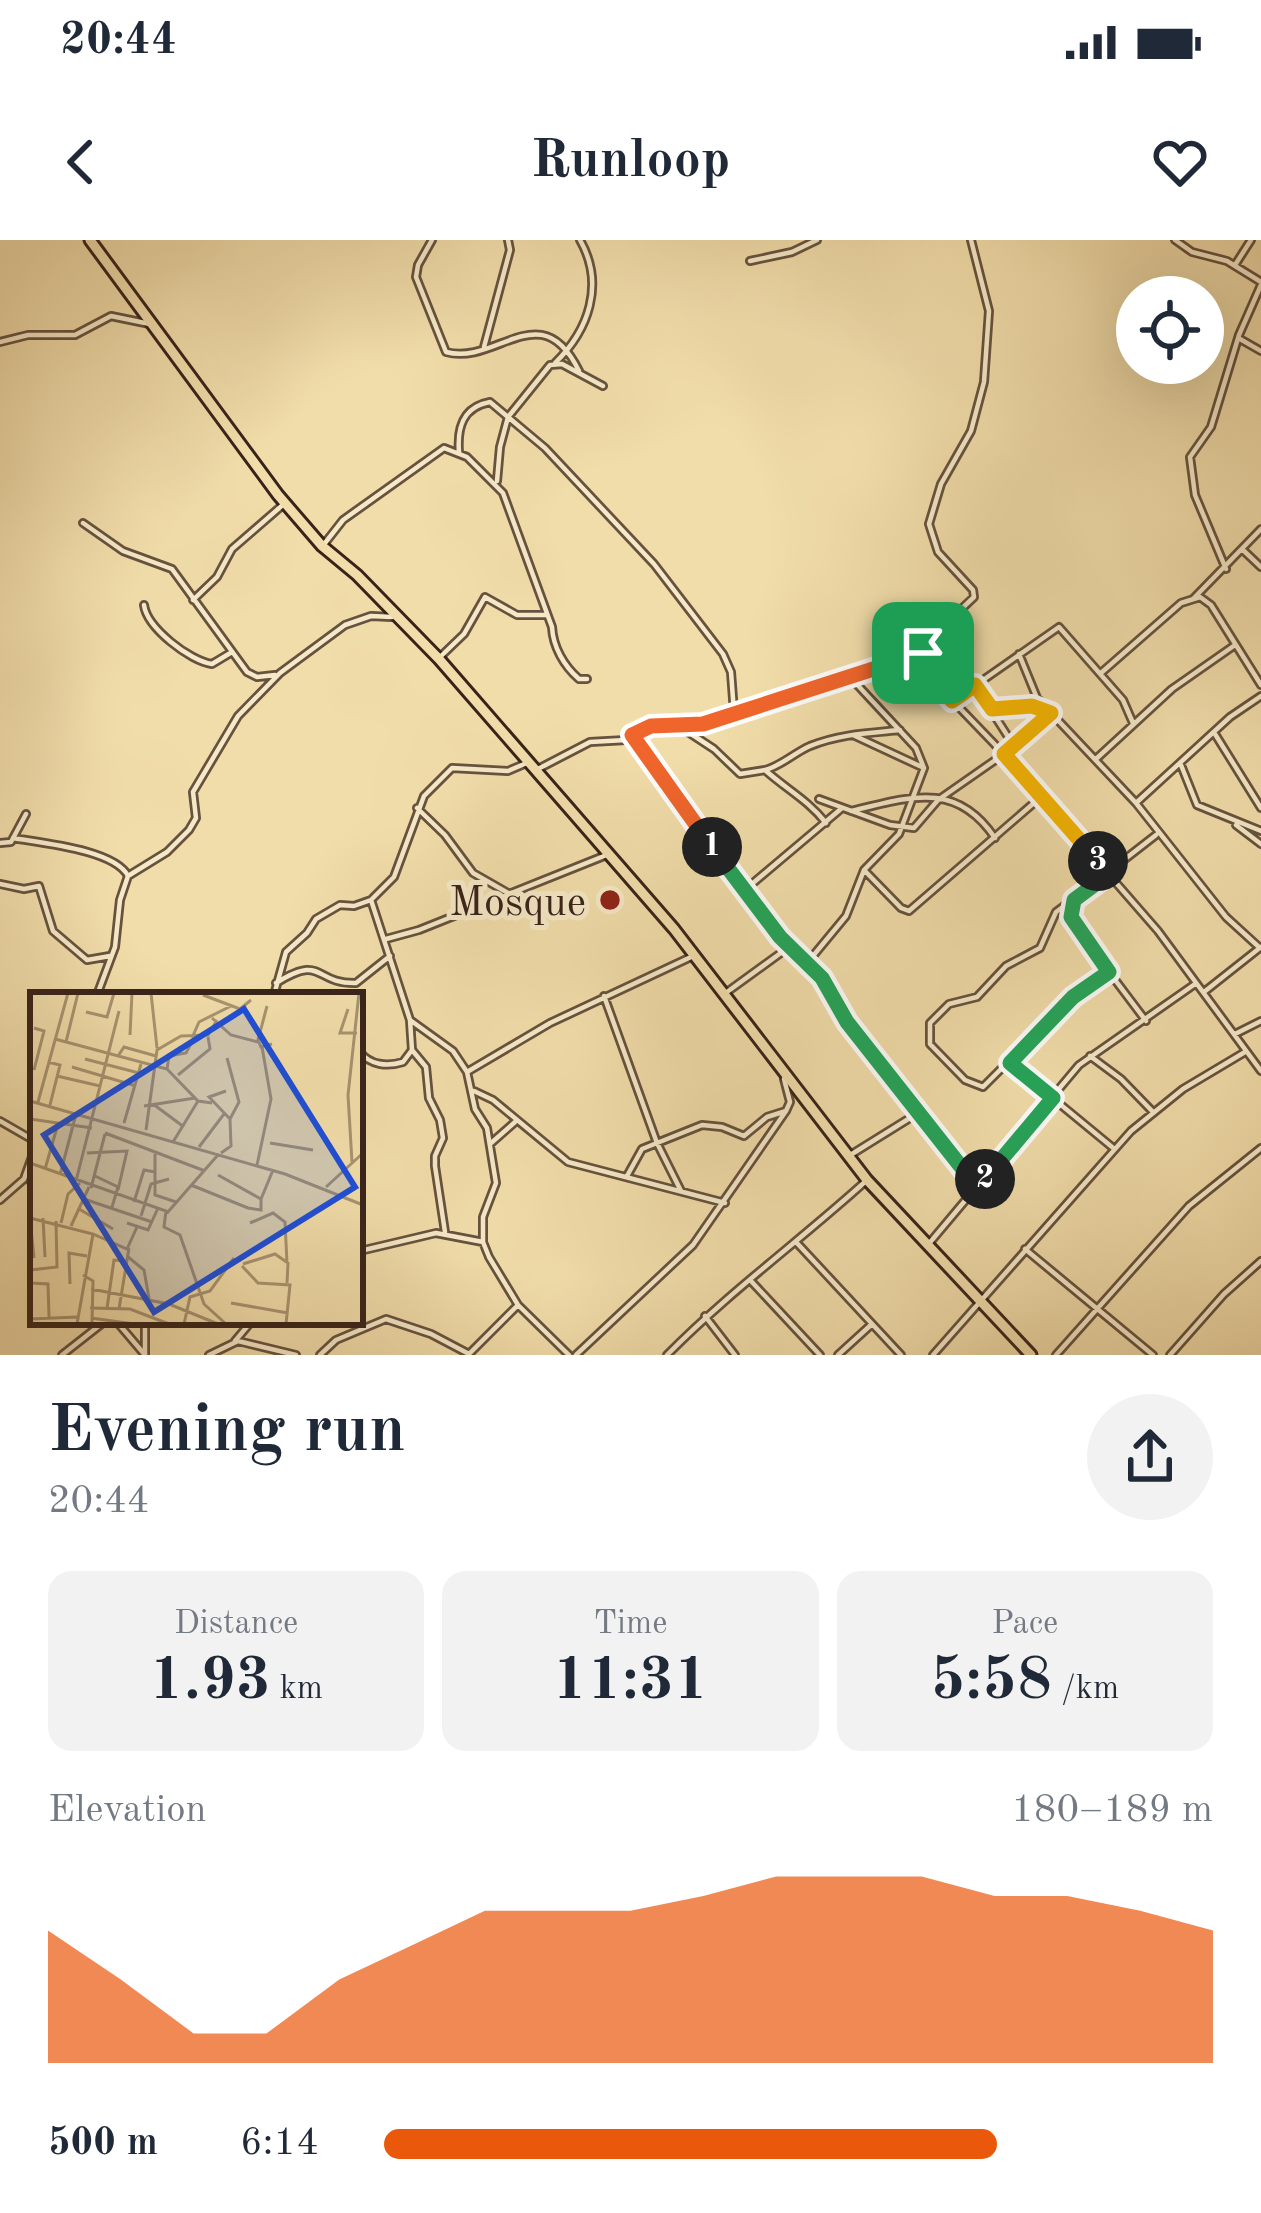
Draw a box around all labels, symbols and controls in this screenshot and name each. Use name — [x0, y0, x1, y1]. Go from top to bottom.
text: 20:44 — [60, 19, 177, 64]
icon: back — [48, 129, 114, 195]
icon: heart — [1147, 129, 1213, 195]
text: Runloop — [531, 135, 730, 189]
map controls — [1116, 276, 1224, 384]
button: locate — [1116, 276, 1224, 384]
pin — [872, 602, 974, 704]
icon: arrive — [890, 620, 956, 686]
pin: 1 — [682, 817, 742, 877]
text: 1 — [702, 830, 722, 863]
pin: 3 — [1068, 831, 1128, 891]
text: 3 — [1088, 844, 1108, 877]
place label: Mosque — [449, 883, 586, 925]
marker: Mosque — [597, 887, 623, 913]
inset map — [30, 992, 363, 1325]
pin: 2 — [955, 1149, 1015, 1209]
text: 2 — [975, 1162, 995, 1195]
button: share — [1087, 1394, 1213, 1520]
text: Evening run — [48, 1400, 406, 1466]
text: 20:44 — [48, 1482, 149, 1521]
text: Distance — [174, 1608, 298, 1641]
text: Time — [594, 1608, 667, 1641]
text: Pace — [991, 1608, 1058, 1641]
text: 1.93 — [149, 1652, 270, 1712]
text: 11:31 — [552, 1652, 708, 1712]
text: 5:58 — [931, 1652, 1052, 1712]
text: km — [270, 1673, 323, 1706]
text: /km — [1052, 1673, 1119, 1706]
text: Elevation — [48, 1791, 207, 1830]
text: 180–189 m — [1011, 1791, 1213, 1830]
text: 500 m — [48, 2124, 158, 2163]
text: 6:14 — [240, 2124, 319, 2163]

